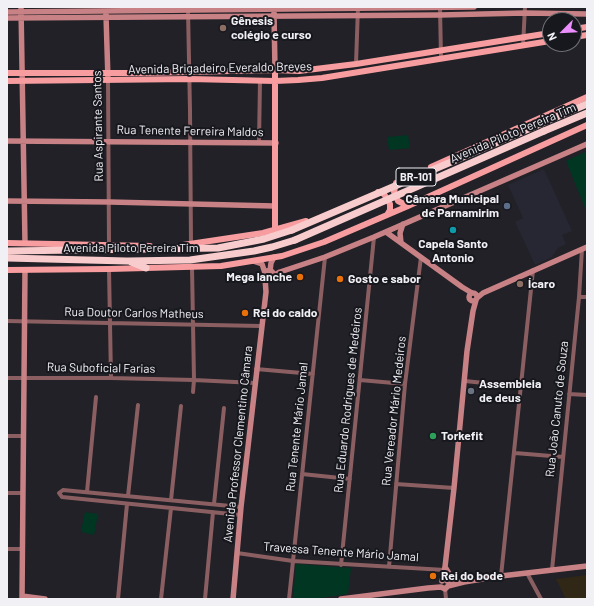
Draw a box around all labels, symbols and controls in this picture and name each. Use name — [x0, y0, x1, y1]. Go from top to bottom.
north arrow — [542, 12, 582, 52]
place label: Gênesis colégio e curso — [231, 14, 311, 42]
marker: Gênesis colégio e curso — [218, 23, 228, 33]
text: N — [544, 31, 559, 43]
street label: Avenida Brigadeiro Everaldo Breves — [128, 59, 312, 77]
street label: Rua Aspirante Santos — [90, 70, 106, 182]
street label: Avenida Piloto Pereira Tim — [448, 100, 578, 166]
street label: Rua Tenente Ferreira Maldos — [116, 123, 264, 139]
road number: BR-101 — [396, 168, 436, 186]
place label: Câmara Municipal de Parnamirim — [405, 192, 499, 220]
marker: Câmara Municipal de Parnamirim — [502, 201, 512, 211]
marker: Capela Santo Antonio — [448, 225, 458, 235]
place label: Capela Santo Antonio — [418, 237, 488, 265]
street label: Avenida Piloto Pereira Tim — [63, 241, 199, 255]
place label: Mega lanche — [226, 270, 292, 284]
marker: Mega lanche — [295, 272, 305, 282]
place label: Gosto e sabor — [348, 272, 421, 286]
marker: Gosto e sabor — [335, 274, 345, 284]
place label: Ícaro — [528, 277, 555, 291]
marker: Ícaro — [515, 279, 525, 289]
street label: Rua Doutor Carlos Matheus — [64, 305, 204, 321]
place label: Rei do caldo — [253, 306, 317, 320]
street label: Rua Eduardo Rodrigues de Medeiros — [331, 306, 365, 494]
marker: Rei do caldo — [240, 308, 250, 318]
street label: Rua Vereador Mário Medeiros — [379, 335, 409, 487]
street label: Rua João Canuto de Souza — [543, 340, 571, 478]
street label: Avenida Professor Clementino Câmara — [221, 345, 255, 543]
street label: Rua Suboficial Farias — [47, 360, 155, 376]
street label: Rua Tenente Mário Jamal — [283, 362, 311, 492]
place label: Assembleia de deus — [479, 377, 541, 405]
marker: Assembleia de deus — [466, 386, 476, 396]
place label: Torkefit — [441, 429, 483, 443]
marker: Torkefit — [428, 431, 438, 441]
street label: Travessa Tenente Mário Jamal — [263, 539, 419, 565]
place label: Rei do bode — [441, 569, 503, 583]
marker: Rei do bode — [428, 571, 438, 581]

